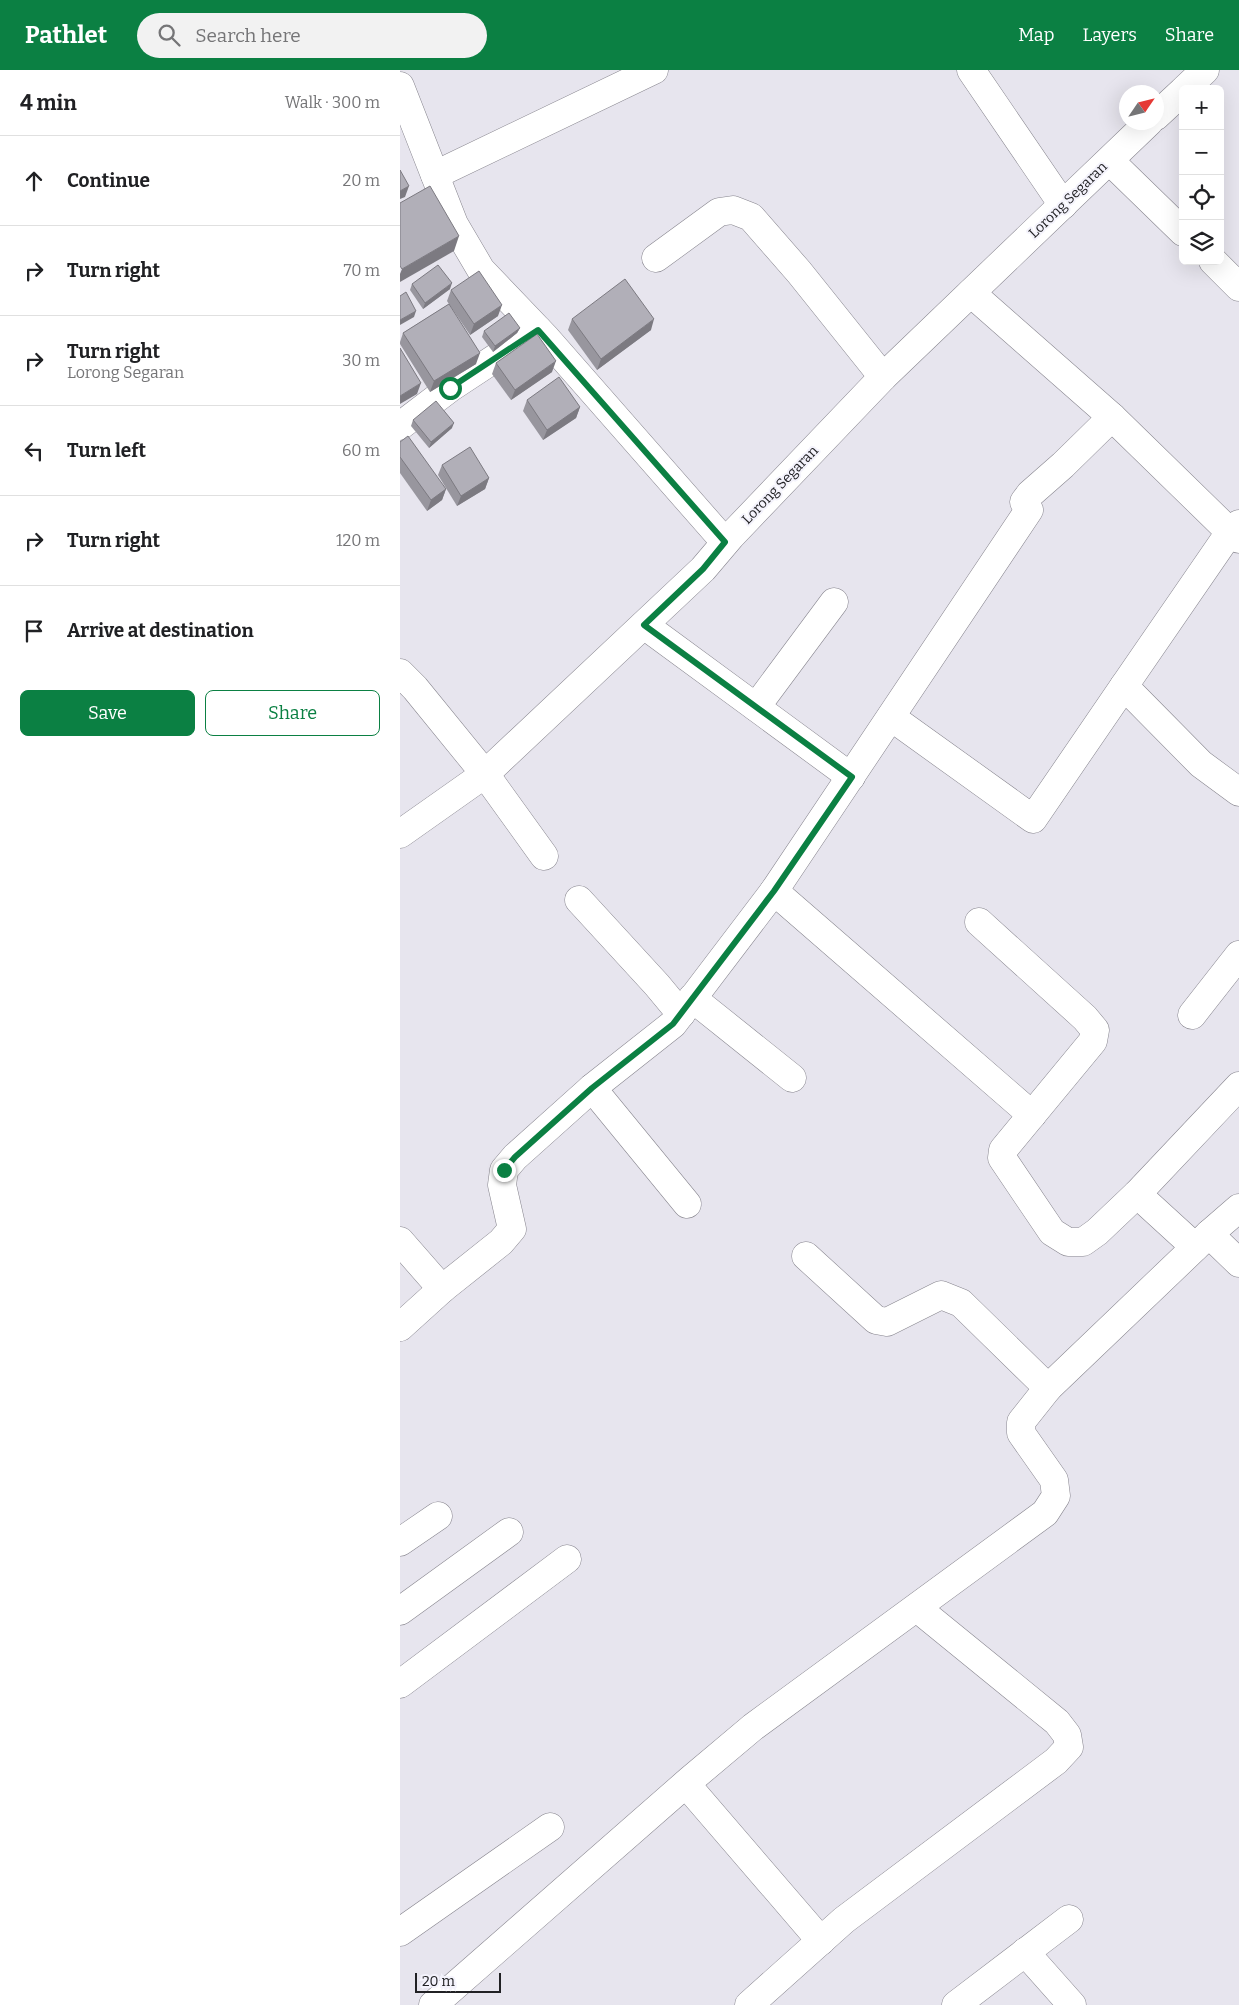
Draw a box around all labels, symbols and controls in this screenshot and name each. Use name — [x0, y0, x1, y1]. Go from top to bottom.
search box — [137, 13, 487, 58]
text: Pathlet — [25, 21, 107, 49]
icon: search — [155, 21, 183, 49]
text: Search here — [195, 24, 301, 47]
text: Map — [1018, 24, 1054, 46]
text: Layers — [1082, 24, 1137, 46]
text: Share — [1165, 24, 1214, 46]
north arrow — [1119, 85, 1164, 130]
map controls — [1179, 85, 1224, 265]
button: + — [1179, 85, 1224, 130]
text: 4 min — [20, 90, 77, 116]
text: Walk · 300 m — [285, 93, 380, 112]
button: − — [1179, 130, 1224, 175]
street label: Lorong Segaran — [1025, 158, 1111, 242]
icon: ahead — [20, 167, 48, 195]
text: Continue — [67, 169, 150, 192]
text: 20 m — [343, 171, 380, 190]
button: locate — [1179, 175, 1224, 220]
button: layers — [1179, 220, 1224, 265]
icon: right — [20, 257, 48, 285]
text: Turn right — [67, 259, 160, 282]
text: 70 m — [344, 261, 380, 280]
text: Turn right — [67, 340, 160, 363]
icon: right — [20, 347, 48, 375]
text: 30 m — [342, 351, 380, 370]
text: Lorong Segaran — [67, 363, 184, 382]
route start — [439, 377, 462, 400]
icon: left — [20, 437, 48, 465]
text: Turn left — [67, 439, 146, 462]
text: 60 m — [342, 441, 380, 460]
street label: Lorong Segaran — [738, 442, 822, 528]
icon: right — [20, 527, 48, 555]
text: Turn right — [67, 529, 160, 552]
text: 120 m — [336, 531, 380, 550]
icon: arrive — [20, 617, 48, 645]
text: Arrive at destination — [67, 619, 254, 642]
button: Save — [20, 690, 195, 736]
button: Share — [205, 690, 380, 736]
route end — [493, 1159, 516, 1182]
scale bar — [415, 1970, 501, 1993]
text: 20 m — [422, 1973, 455, 1990]

